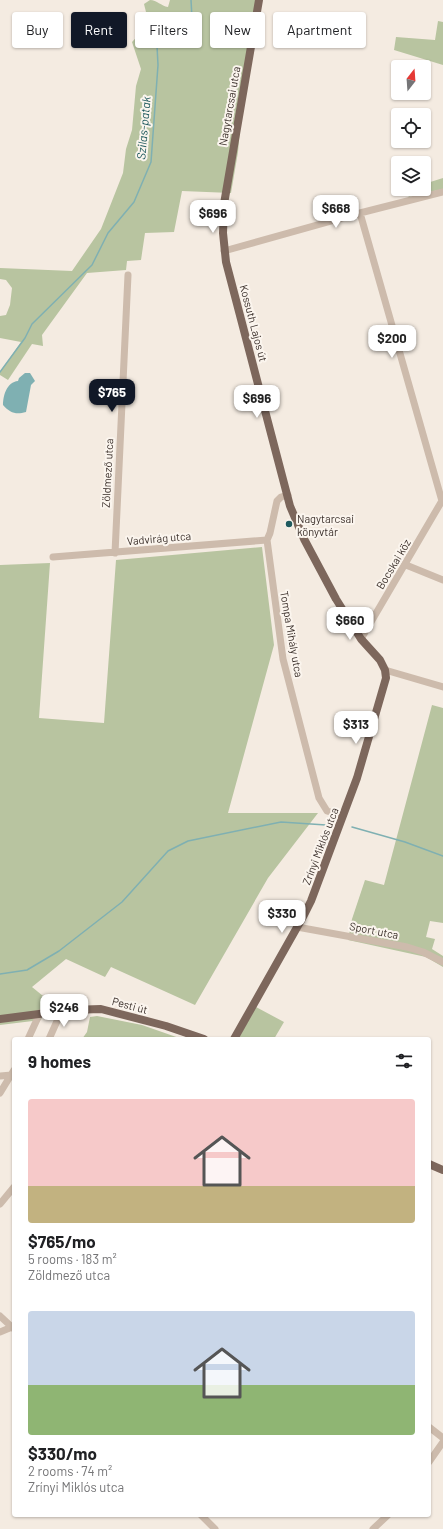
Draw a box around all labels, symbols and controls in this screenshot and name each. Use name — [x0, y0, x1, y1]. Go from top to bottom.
chip: Buy — [12, 12, 63, 48]
chip: Rent — [71, 12, 127, 48]
chip: Filters — [135, 12, 202, 48]
chip: New — [210, 12, 265, 48]
chip: Apartment — [273, 12, 366, 48]
north arrow — [391, 60, 431, 100]
map controls — [391, 60, 431, 196]
street label: Nagytarcsai utca — [216, 65, 242, 147]
water label: Szilas-patak — [133, 96, 153, 160]
button: locate — [391, 108, 431, 148]
button: layers — [391, 156, 431, 196]
pin: $668 — [312, 195, 360, 229]
pin: $696 — [189, 200, 237, 234]
text: $668 — [322, 200, 350, 216]
text: $696 — [199, 205, 227, 221]
street label: Kossuth Lajos út — [238, 283, 270, 363]
pin: $200 — [368, 325, 416, 359]
text: $200 — [377, 330, 407, 346]
pin: $765 — [88, 379, 136, 413]
text: $765 — [98, 384, 126, 400]
pin: $696 — [233, 385, 281, 419]
text: $696 — [243, 390, 271, 406]
street label: Zöldmező utca — [99, 438, 115, 508]
place label: Nagytarcsai könyvtár — [297, 512, 354, 538]
marker: Nagytarcsai könyvtár — [284, 519, 294, 529]
street label: Vadvirág utca — [126, 529, 192, 547]
street label: Bocskai köz — [373, 537, 413, 591]
street label: Tompa Mihály utca — [278, 590, 306, 678]
pin: $660 — [326, 607, 374, 641]
text: $660 — [336, 612, 364, 628]
pin: $313 — [332, 711, 380, 745]
text: $313 — [343, 716, 369, 732]
street label: Zrínyi Miklós utca — [299, 806, 341, 886]
pin: $330 — [258, 900, 306, 934]
text: $330 — [268, 905, 296, 921]
street label: Sport utca — [348, 919, 400, 941]
pin: $246 — [40, 994, 88, 1028]
street label: Pesti út — [111, 994, 149, 1016]
text: $246 — [49, 999, 79, 1015]
icon: filters — [393, 1050, 415, 1072]
text: 9 homes — [28, 1051, 91, 1071]
icon: home — [186, 1125, 258, 1197]
text: $765/mo — [28, 1231, 96, 1251]
text: 5 rooms · 183 m² — [28, 1251, 117, 1267]
text: Zöldmező utca — [28, 1267, 110, 1283]
icon: home — [186, 1337, 258, 1409]
text: $330/mo — [28, 1443, 97, 1463]
text: 2 rooms · 74 m² — [28, 1463, 112, 1479]
text: Zrínyi Miklós utca — [28, 1479, 124, 1495]

